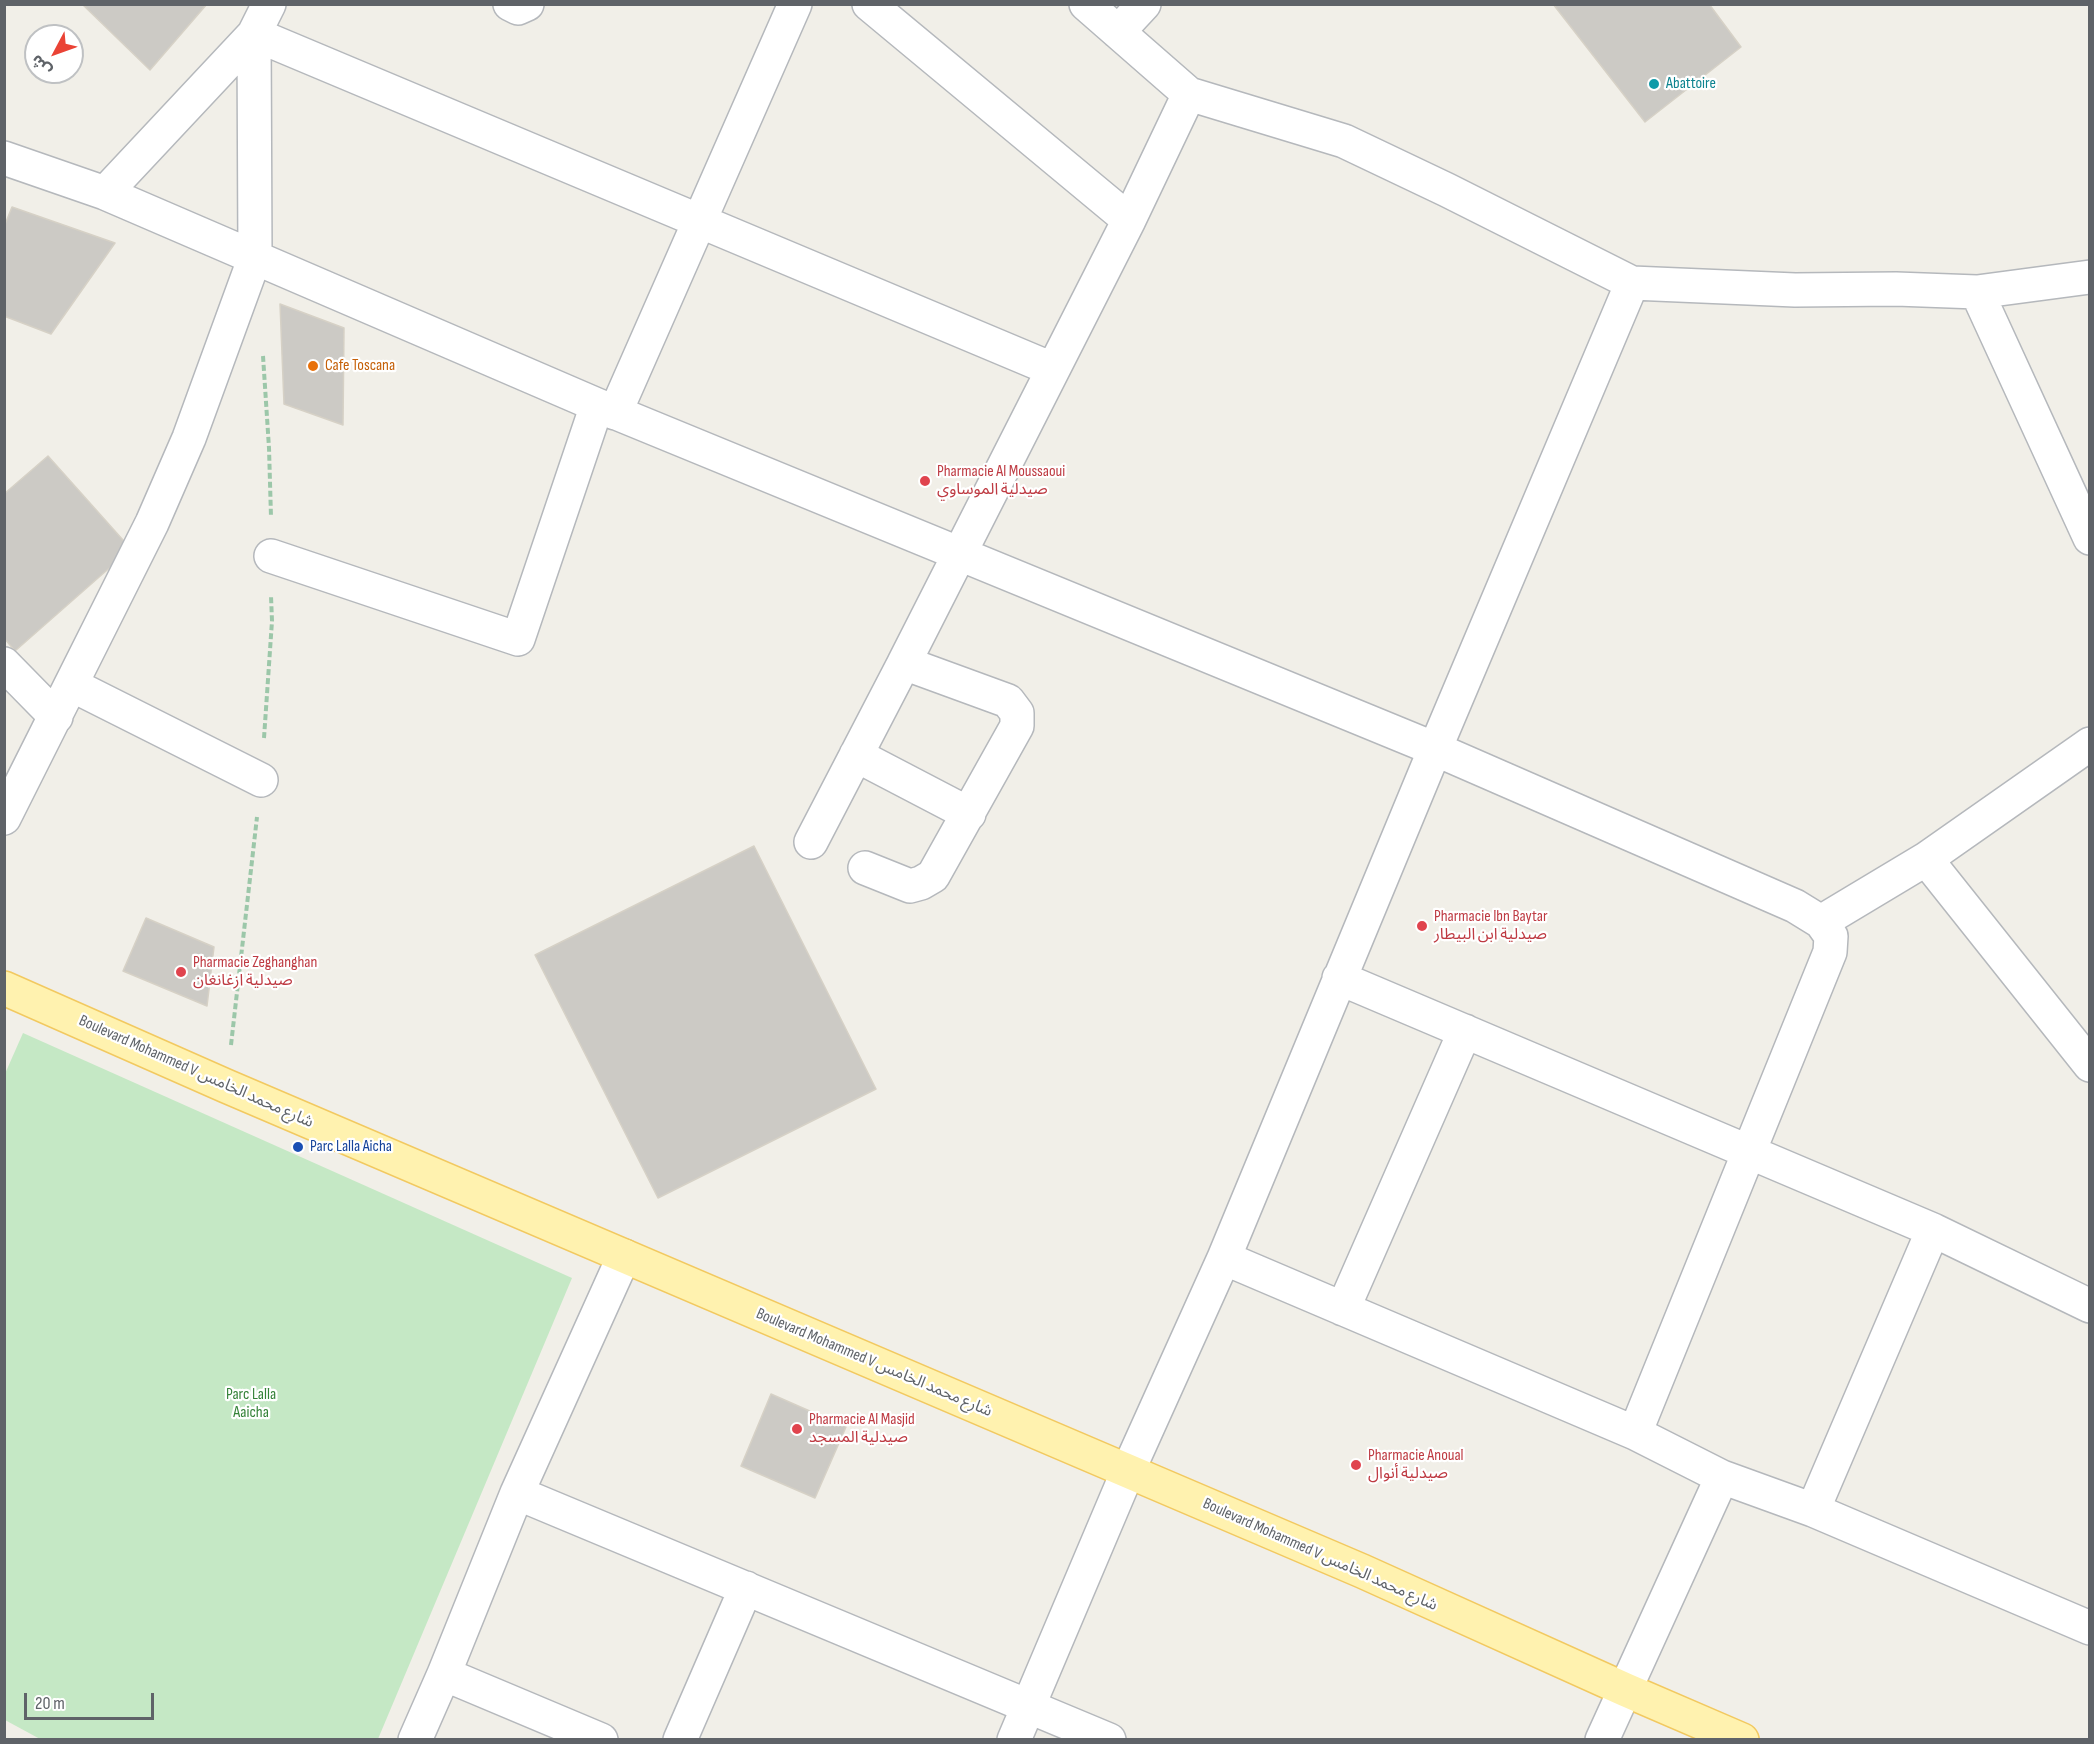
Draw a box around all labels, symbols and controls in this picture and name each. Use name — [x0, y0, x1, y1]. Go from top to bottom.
north arrow — [24, 24, 84, 84]
text: ش — [27, 50, 56, 79]
place label: Abattoire — [1666, 74, 1716, 94]
marker: Abattoire — [1647, 77, 1661, 91]
place label: Cafe Toscana — [325, 356, 395, 376]
marker: Cafe Toscana — [306, 359, 320, 373]
place label: Pharmacie Al Moussaoui صيدلية الموساوي — [937, 462, 1065, 500]
marker: Pharmacie Al Moussaoui صيدلية الموساوي — [918, 474, 932, 488]
place label: Pharmacie Ibn Baytar صيدلية ابن البيطار — [1434, 907, 1547, 945]
marker: Pharmacie Ibn Baytar صيدلية ابن البيطار — [1415, 919, 1429, 933]
place label: Pharmacie Zeghanghan صيدلية ازغانغان — [193, 953, 317, 991]
marker: Pharmacie Zeghanghan صيدلية ازغانغان — [174, 965, 188, 979]
street label: Boulevard Mohammed V شارع محمد الخامس — [76, 1011, 316, 1133]
place label: Parc Lalla Aicha — [310, 1137, 392, 1157]
marker: Parc Lalla Aicha — [291, 1140, 305, 1154]
street label: Boulevard Mohammed V شارع محمد الخامس — [753, 1304, 995, 1422]
park label: Parc Lalla Aaicha — [226, 1385, 276, 1423]
place label: Pharmacie Al Masjid صيدلية المسجد — [809, 1410, 915, 1448]
marker: Pharmacie Al Masjid صيدلية المسجد — [790, 1422, 804, 1436]
place label: Pharmacie Anoual صيدلية أنوال — [1368, 1446, 1464, 1484]
marker: Pharmacie Anoual صيدلية أنوال — [1349, 1458, 1363, 1472]
street label: Boulevard Mohammed V شارع محمد الخامس — [1200, 1494, 1440, 1616]
scale bar — [27, 1681, 158, 1719]
text: 20 m — [35, 1693, 65, 1714]

